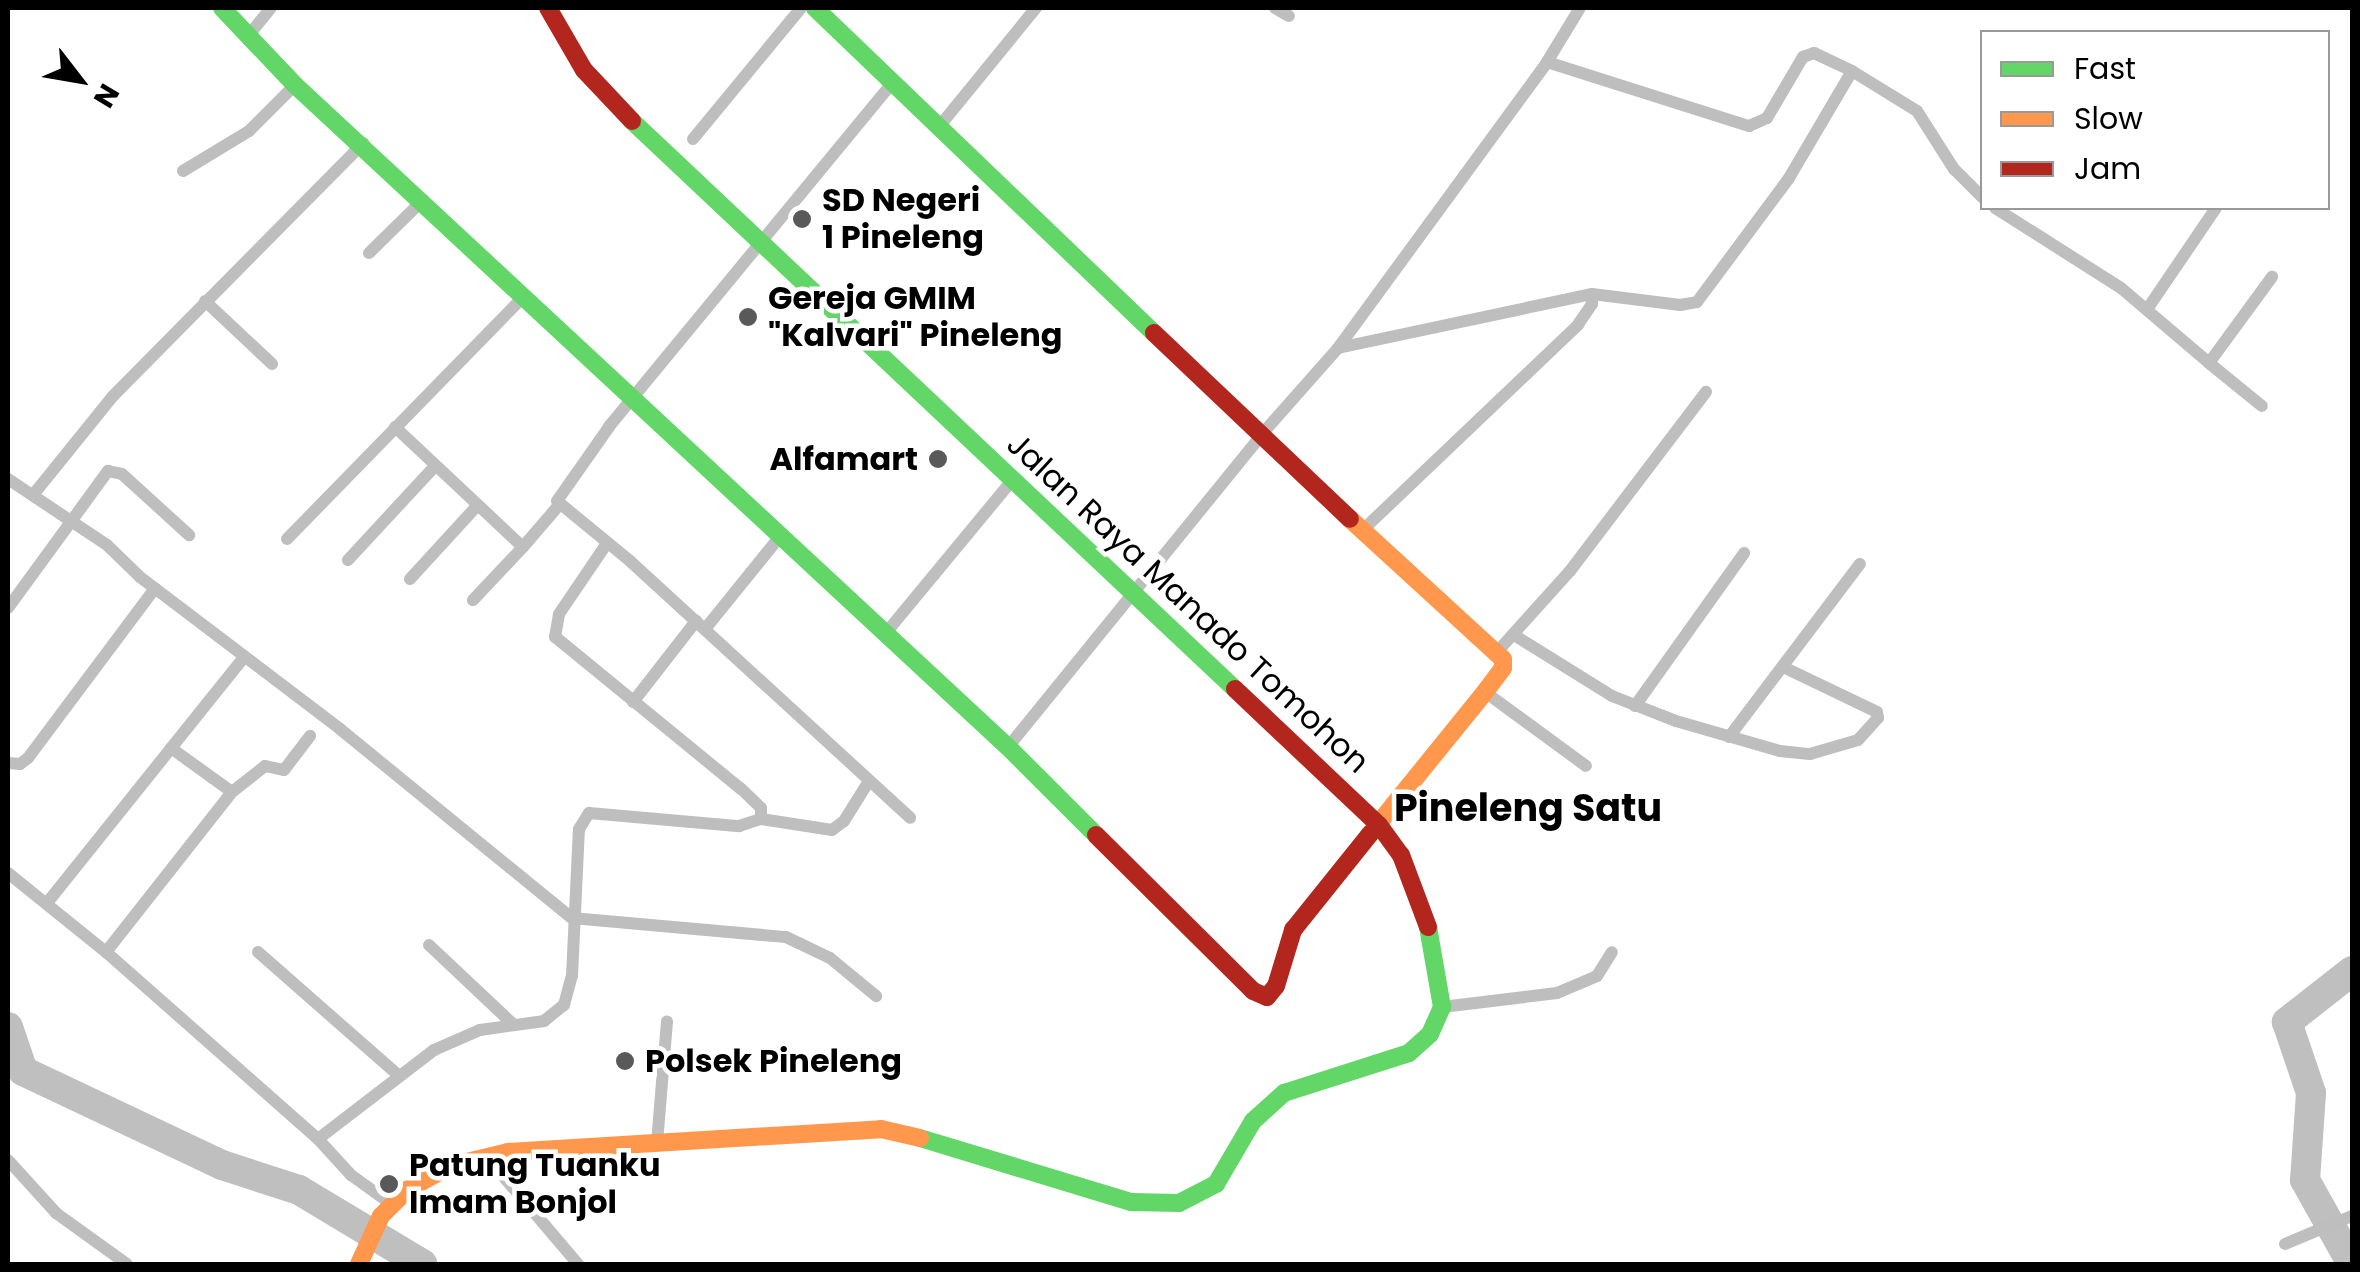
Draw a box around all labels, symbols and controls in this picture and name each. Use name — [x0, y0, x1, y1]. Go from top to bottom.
north arrow — [30, 30, 130, 130]
legend — [1980, 30, 2330, 210]
text: Fast — [2074, 47, 2136, 90]
text: N — [84, 77, 128, 115]
text: Slow — [2074, 97, 2143, 140]
text: Jam — [2074, 147, 2141, 190]
place label: SD Negeri 1 Pineleng — [822, 182, 984, 257]
marker: SD Negeri 1 Pineleng — [791, 208, 813, 230]
place label: Gereja GMIM "Kalvari" Pineleng — [768, 280, 1063, 355]
marker: Gereja GMIM "Kalvari" Pineleng — [737, 306, 759, 328]
street label: Jalan Raya Manado Tomohon — [999, 425, 1377, 781]
place label: Alfamart — [769, 440, 918, 478]
marker: Alfamart — [927, 448, 949, 470]
district label: Pineleng Satu — [1394, 785, 1662, 831]
place label: Polsek Pineleng — [645, 1042, 902, 1080]
marker: Polsek Pineleng — [614, 1050, 636, 1072]
place label: Patung Tuanku Imam Bonjol — [409, 1147, 660, 1222]
marker: Patung Tuanku Imam Bonjol — [378, 1173, 400, 1195]

